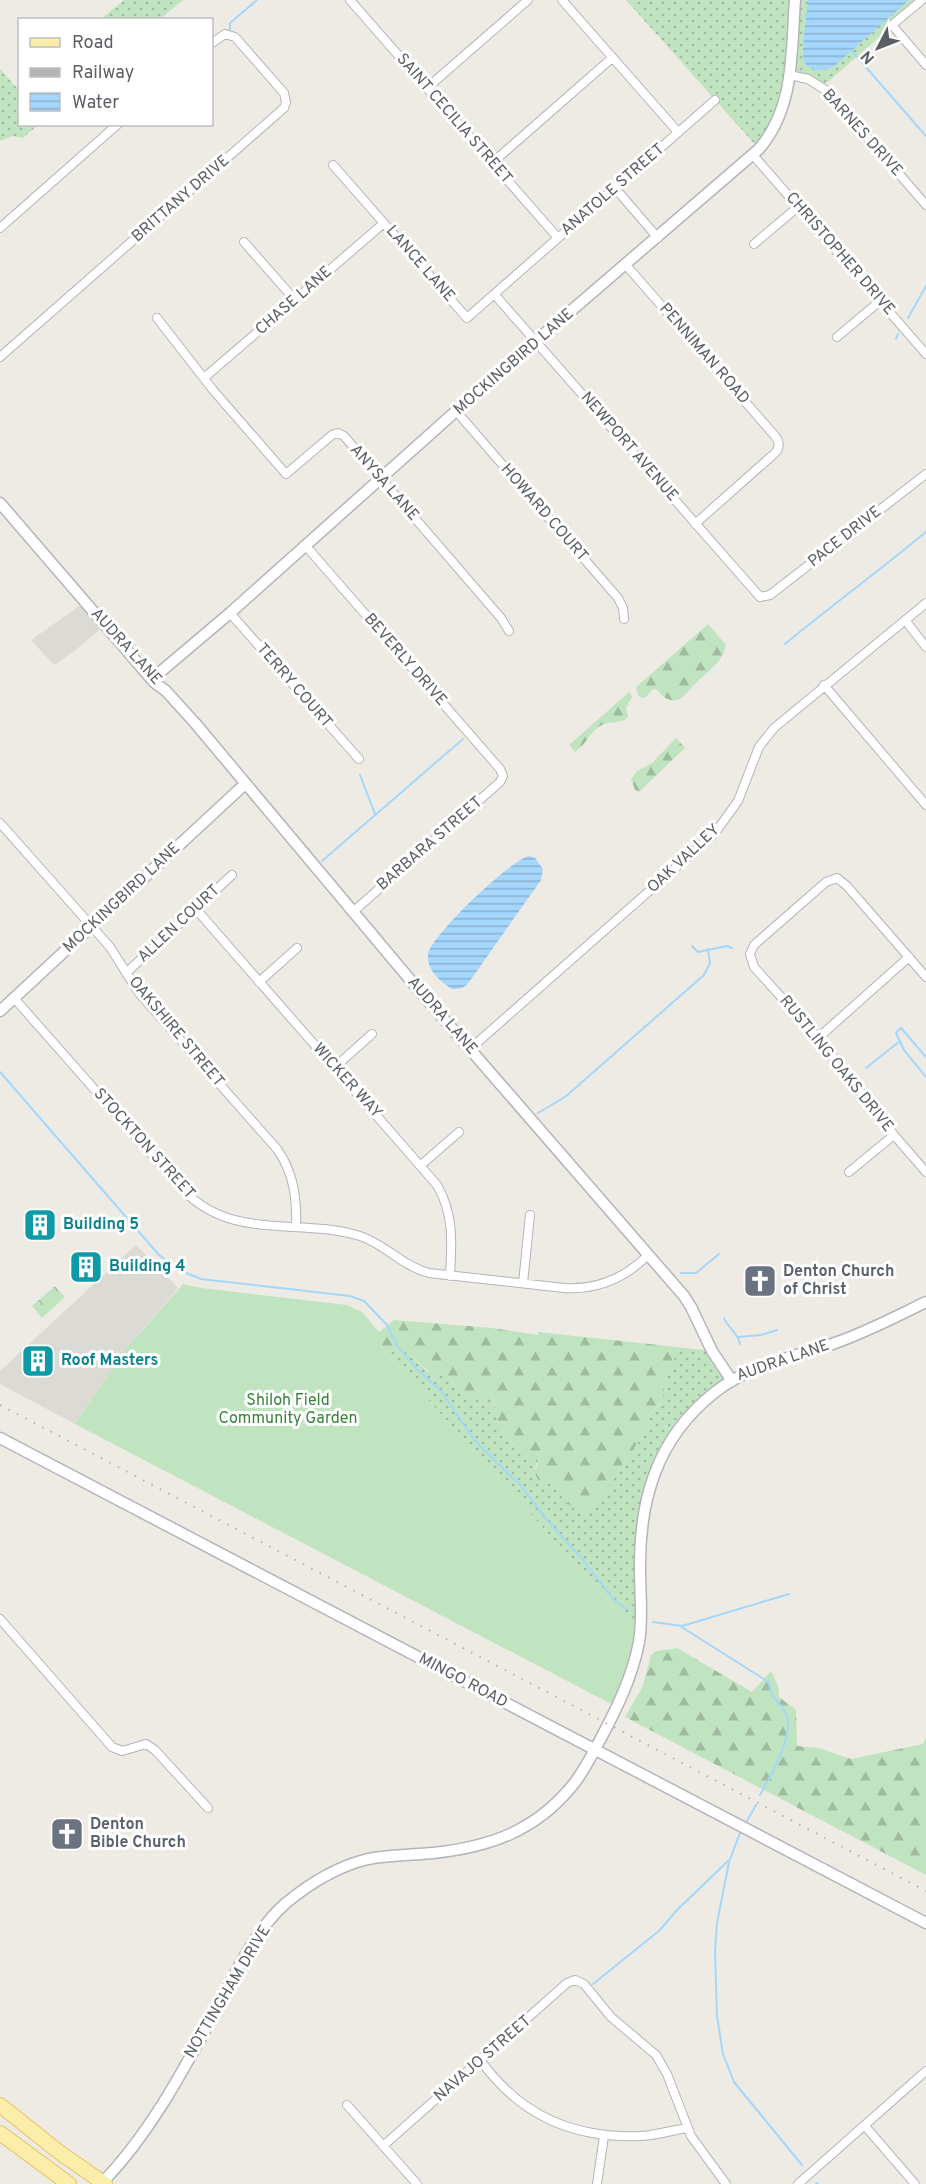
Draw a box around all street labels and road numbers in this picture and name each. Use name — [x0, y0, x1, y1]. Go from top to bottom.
street label: SAINT CECILIA STREET — [392, 50, 516, 188]
street label: BARNES DRIVE — [817, 85, 907, 181]
street label: ANATOLE STREET — [557, 140, 669, 240]
street label: BRITTANY DRIVE — [128, 151, 234, 247]
street label: CHRISTOPHER DRIVE — [781, 188, 899, 320]
street label: LANCE LANE — [381, 221, 459, 307]
street label: CHASE LANE — [252, 262, 336, 340]
street label: PENNIMAN ROAD — [655, 299, 753, 409]
street label: MOCKINGBIRD LANE — [450, 304, 578, 420]
street label: NEWPORT AVENUE — [576, 388, 682, 506]
street label: ANYSA LANE — [345, 441, 423, 525]
street label: HOWARD COURT — [496, 460, 592, 566]
street label: PACE DRIVE — [804, 502, 886, 572]
street label: AUDRA LANE — [86, 604, 166, 690]
street label: BEVERLY DRIVE — [359, 609, 451, 711]
street label: TERRY COURT — [252, 640, 336, 732]
street label: BARBARA STREET — [373, 793, 487, 895]
street label: OAK VALLEY — [643, 820, 725, 898]
street label: MOCKINGBIRD LANE — [59, 839, 185, 957]
street label: ALLEN COURT — [134, 881, 224, 967]
street label: OAKSHIRE STREET — [124, 973, 228, 1091]
street label: AUDRA LANE — [403, 973, 481, 1059]
street label: RUSTLING OAKS DRIVE — [775, 992, 897, 1136]
street label: WICKER WAY — [308, 1039, 386, 1123]
street label: STOCKTON STREET — [89, 1084, 199, 1204]
street label: AUDRA LANE — [734, 1336, 832, 1386]
street label: MINGO ROAD — [415, 1649, 511, 1713]
street label: NOTTINGHAM DRIVE — [180, 1922, 276, 2062]
street label: NAVAJO STREET — [430, 2011, 536, 2107]

